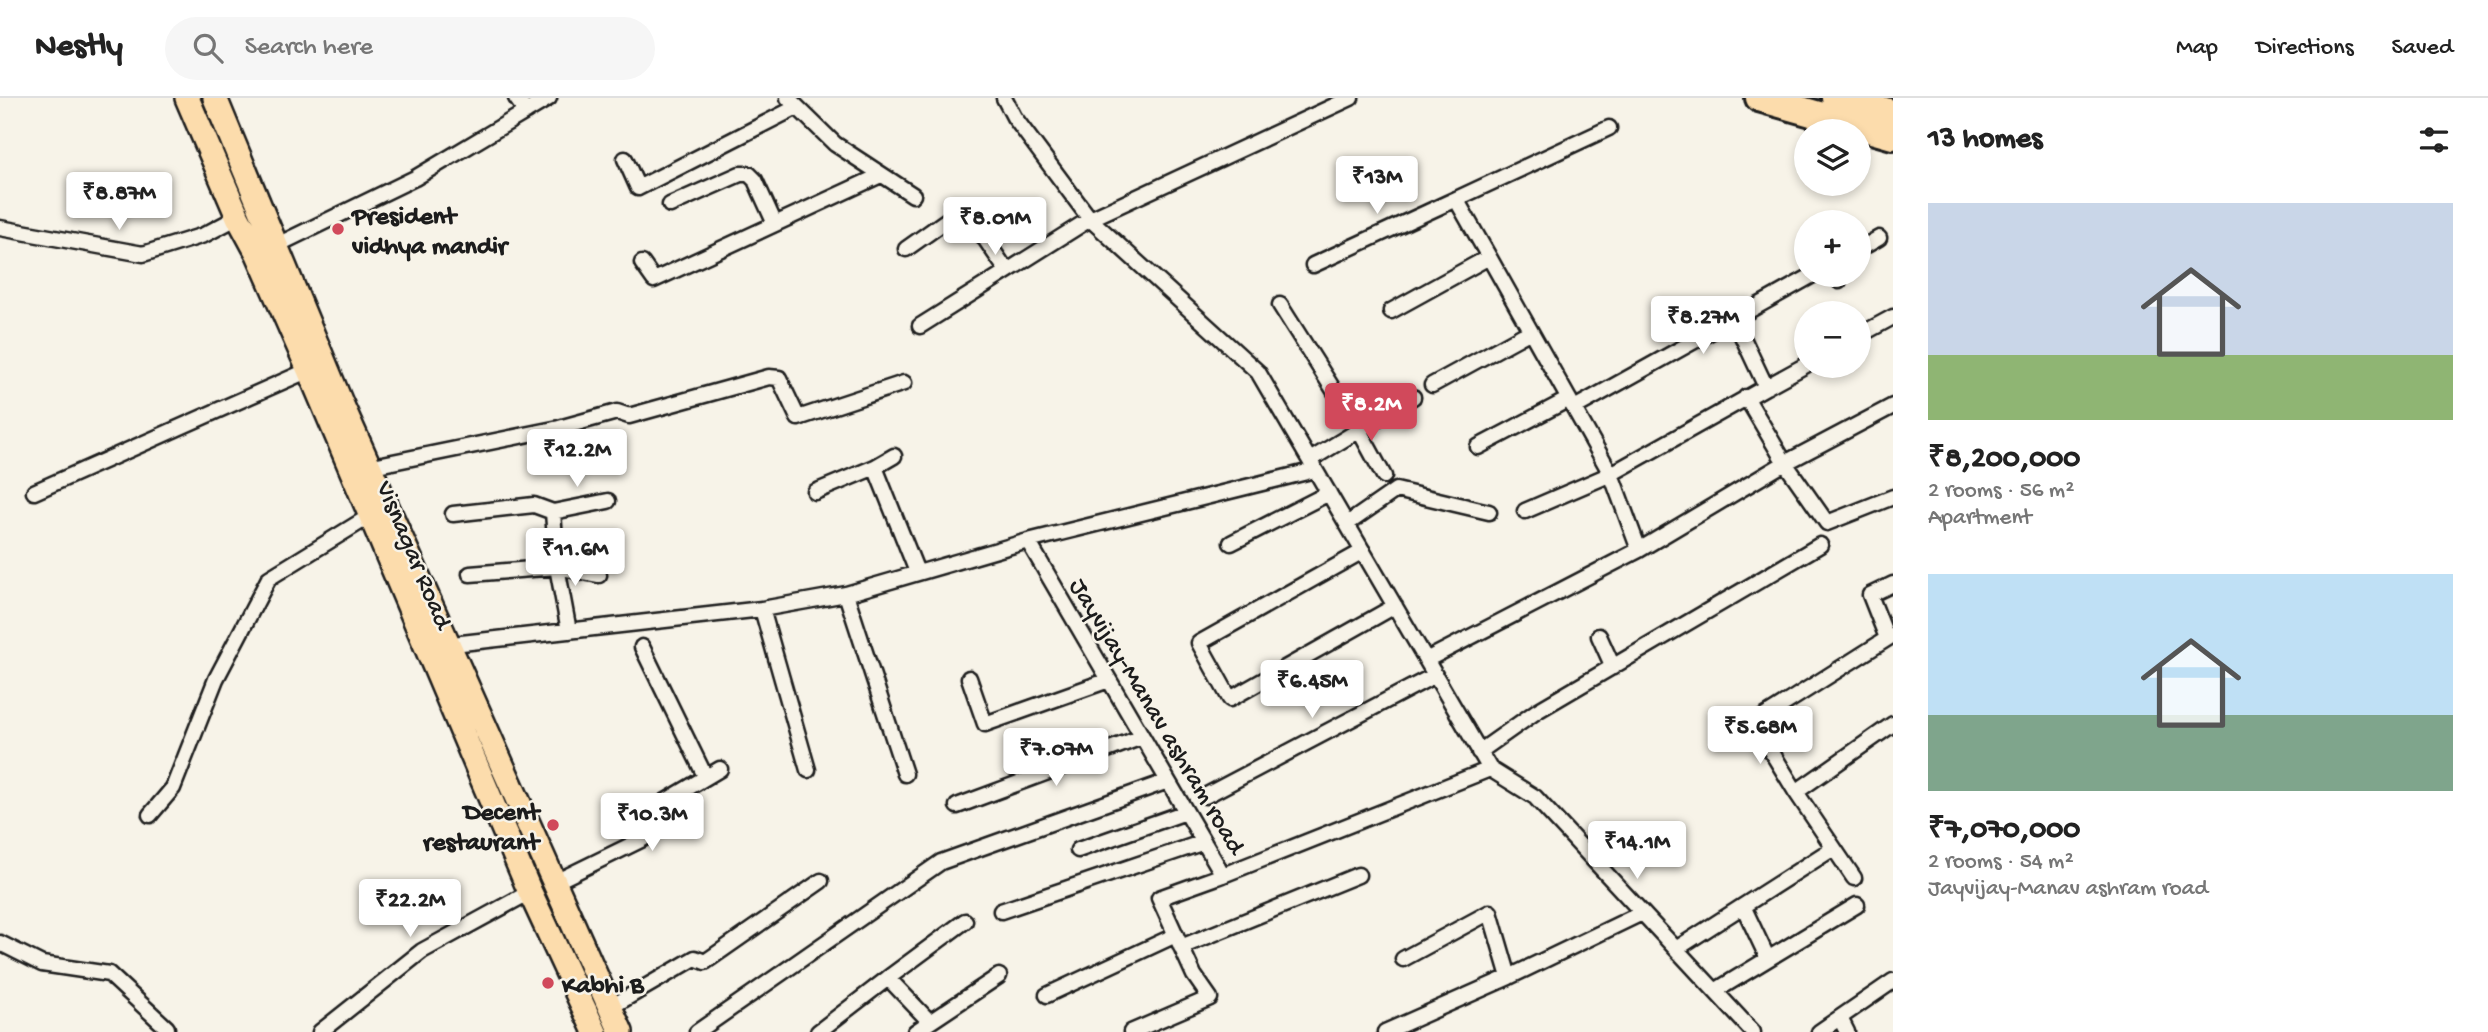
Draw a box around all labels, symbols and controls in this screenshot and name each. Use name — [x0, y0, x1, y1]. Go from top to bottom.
search box — [165, 17, 655, 80]
text: Nestly — [35, 29, 123, 67]
icon: search — [189, 29, 227, 67]
text: Search here — [245, 33, 373, 64]
text: Map — [2176, 34, 2218, 63]
text: Directions — [2256, 34, 2354, 63]
text: Saved — [2392, 34, 2453, 63]
map controls — [1794, 119, 1871, 378]
button: layers — [1794, 119, 1871, 196]
icon: filters — [2415, 121, 2453, 159]
text: 13 homes — [1928, 123, 2042, 158]
pin: ₹13M — [1336, 156, 1418, 216]
text: ₹13M — [1352, 165, 1402, 192]
pin: ₹8.87M — [62, 172, 176, 232]
text: ₹8.87M — [82, 181, 156, 208]
pin: ₹8.01M — [938, 198, 1052, 257]
place label: President vidhya mandir — [350, 203, 510, 264]
text: ₹8.01M — [959, 206, 1031, 233]
button: + — [1794, 210, 1871, 287]
marker: President vidhya mandir — [330, 221, 346, 237]
icon: home — [2128, 249, 2254, 375]
pin: ₹8.27M — [1646, 296, 1760, 356]
button: − — [1794, 301, 1871, 378]
text: ₹8.27M — [1667, 305, 1739, 332]
pin: ₹8.2M — [1322, 384, 1420, 443]
text: ₹8.2M — [1341, 392, 1401, 419]
pin: ₹12.2M — [520, 430, 634, 489]
text: ₹12.2M — [543, 438, 611, 465]
text: ₹8,200,000 — [1928, 443, 2080, 478]
street label: Visnagar Road — [366, 476, 458, 636]
text: 2 rooms · 56 m² — [1928, 478, 2074, 505]
text: Apartment — [1928, 505, 2032, 532]
pin: ₹11.6M — [518, 528, 632, 588]
text: ₹11.6M — [542, 537, 608, 564]
street label: Jayvijay-Manav ashram road — [1060, 574, 1251, 862]
icon: home — [2128, 620, 2254, 746]
pin: ₹6.45M — [1255, 660, 1369, 720]
text: ₹6.45M — [1277, 669, 1347, 696]
pin: ₹5.68M — [1703, 706, 1817, 766]
text: ₹5.68M — [1724, 715, 1796, 742]
pin: ₹7.07M — [999, 728, 1113, 788]
text: ₹7.07M — [1019, 737, 1093, 764]
pin: ₹10.3M — [595, 794, 709, 853]
place label: Decent restaurant — [422, 799, 541, 860]
text: ₹10.3M — [617, 802, 687, 829]
text: ₹7,070,000 — [1928, 814, 2080, 849]
marker: Decent restaurant — [545, 817, 561, 833]
pin: ₹14.1M — [1580, 822, 1694, 881]
text: ₹14.1M — [1604, 830, 1670, 857]
text: 2 rooms · 54 m² — [1928, 849, 2074, 876]
text: Jayvijay-Manav ashram road — [1928, 876, 2208, 903]
pin: ₹22.2M — [353, 880, 467, 939]
text: ₹22.2M — [375, 888, 445, 915]
place label: Kabhi B — [561, 972, 645, 1003]
marker: Kabhi B — [540, 975, 556, 991]

